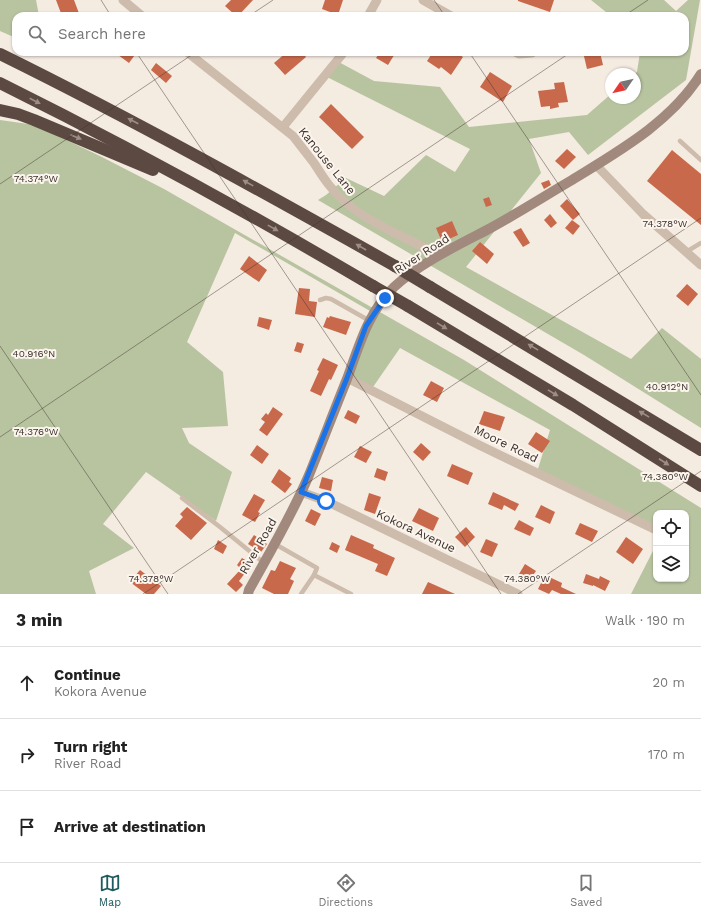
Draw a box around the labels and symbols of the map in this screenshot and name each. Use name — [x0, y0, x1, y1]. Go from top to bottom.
north arrow — [605, 68, 641, 104]
one-way arrow — [29, 97, 41, 104]
one-way arrow — [127, 118, 139, 125]
street label: Kanouse Lane — [296, 125, 358, 197]
one-way arrow — [71, 134, 82, 140]
text: 74.374°W — [14, 173, 59, 184]
one-way arrow — [242, 180, 253, 187]
text: 74.378°W — [643, 218, 688, 229]
one-way arrow — [267, 225, 279, 231]
street label: River Road — [392, 231, 452, 277]
one-way arrow — [355, 244, 367, 251]
route end — [376, 289, 394, 307]
one-way arrow — [436, 323, 448, 330]
one-way arrow — [527, 344, 539, 351]
text: 40.916°N — [13, 348, 55, 359]
text: 40.912°N — [646, 381, 688, 392]
one-way arrow — [547, 390, 559, 397]
one-way arrow — [638, 411, 650, 418]
street label: Moore Road — [472, 422, 540, 466]
text: 74.376°W — [14, 426, 59, 437]
one-way arrow — [659, 458, 669, 466]
text: 74.380°W — [642, 471, 688, 482]
route start — [317, 492, 335, 510]
street label: Kokora Avenue — [374, 507, 458, 555]
street label: River Road — [236, 516, 280, 576]
text: 74.378°W — [129, 573, 174, 584]
text: 74.380°W — [504, 573, 550, 584]

